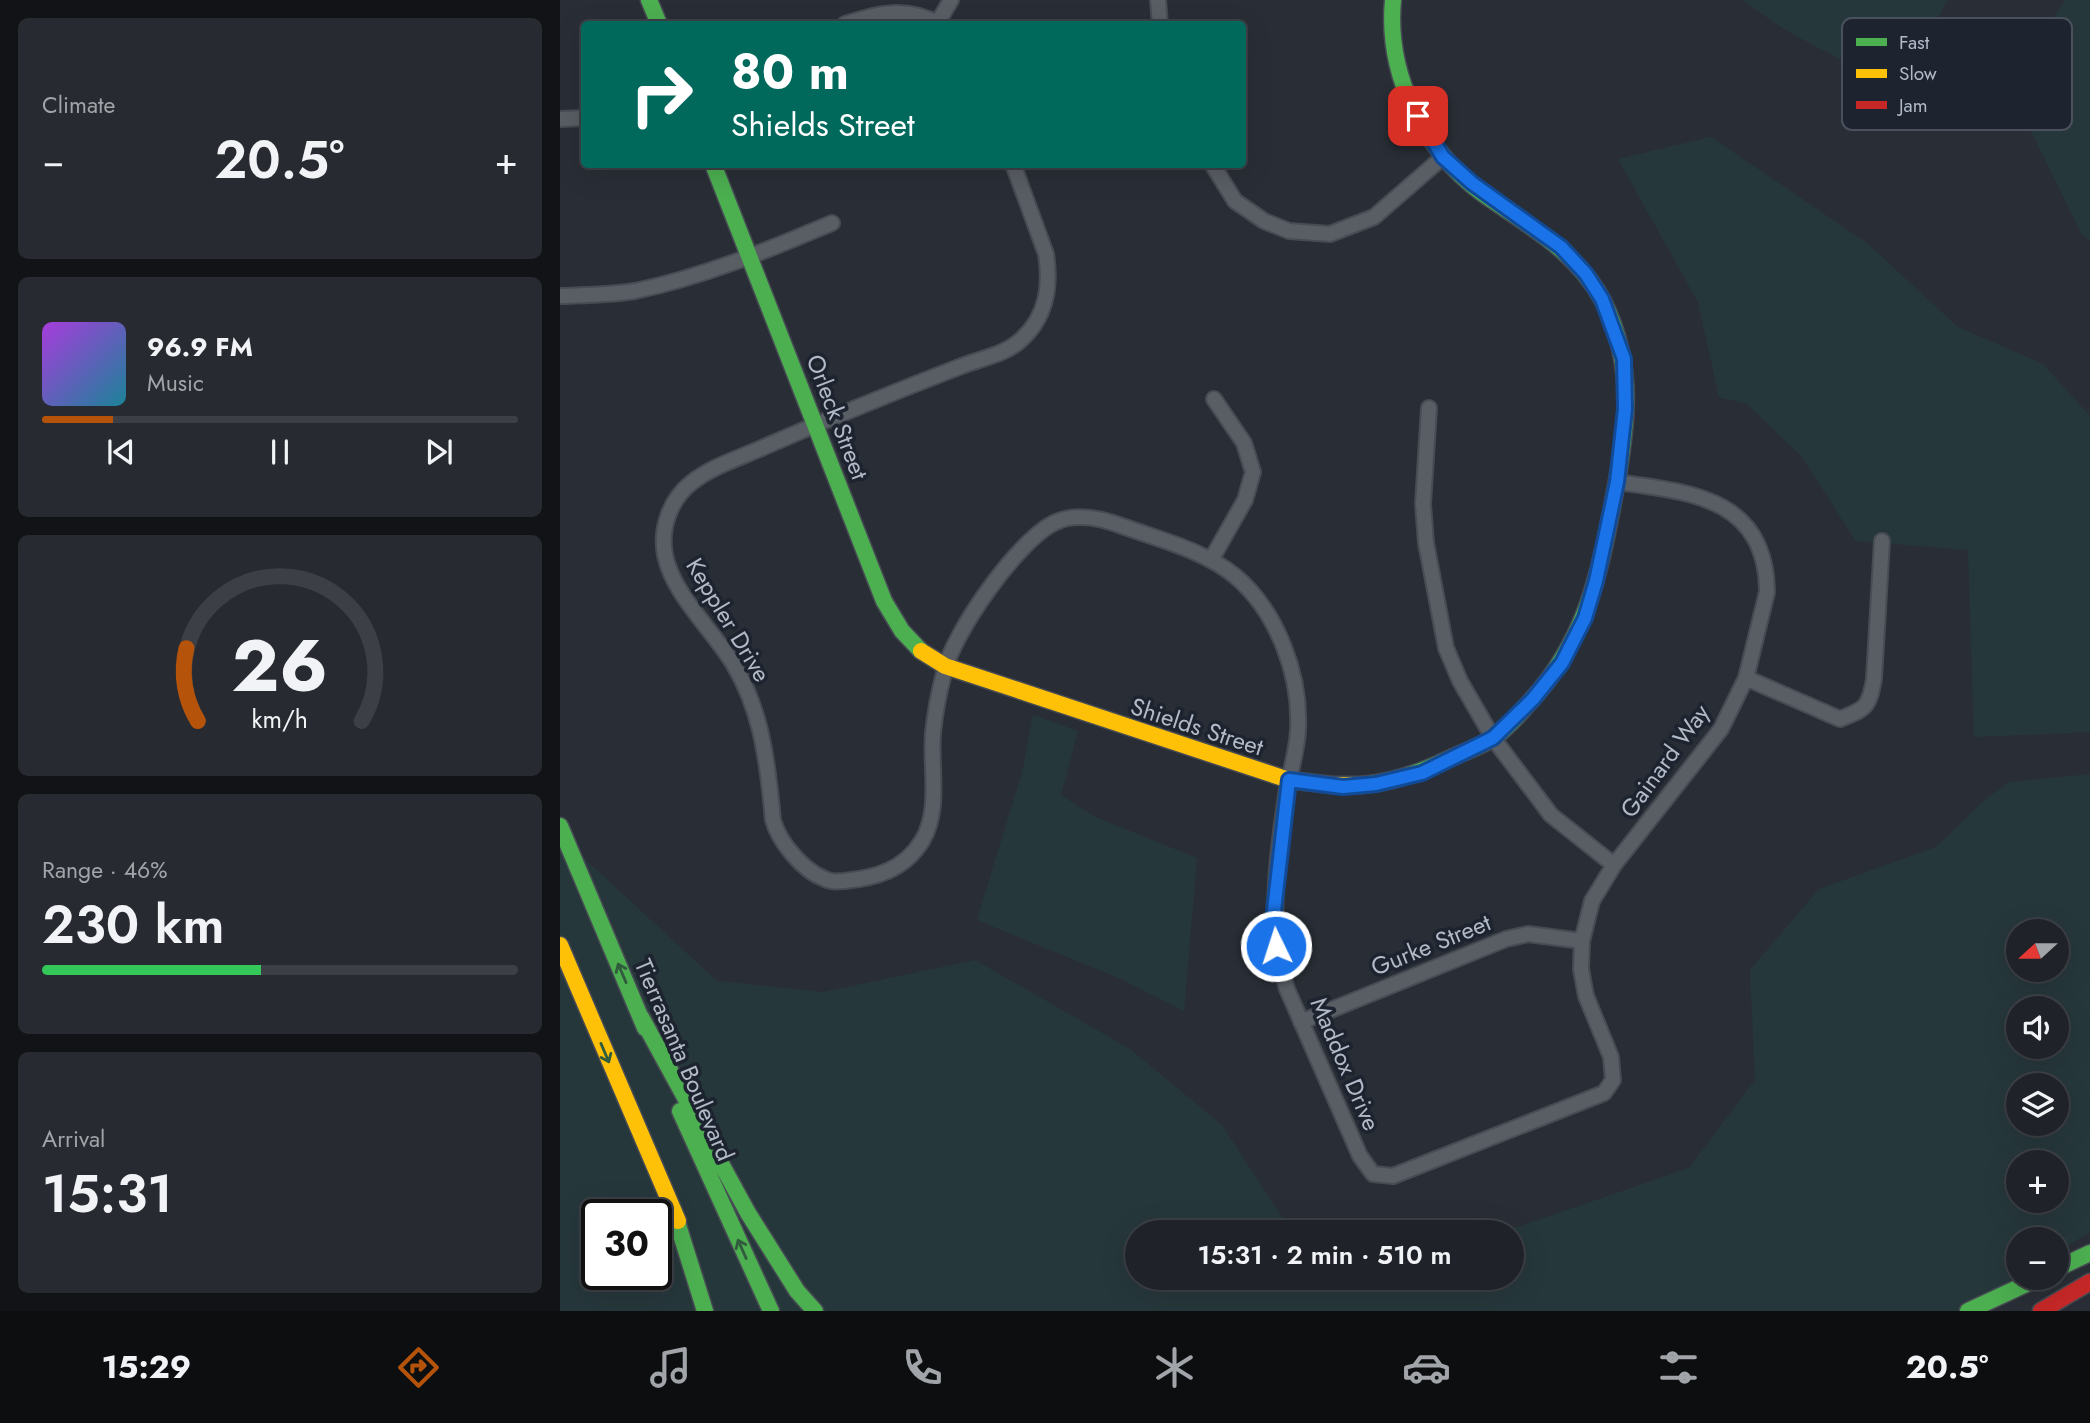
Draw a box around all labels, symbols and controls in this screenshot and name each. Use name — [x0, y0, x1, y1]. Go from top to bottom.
legend — [1842, 18, 2072, 130]
text: Fast — [1899, 29, 1930, 56]
text: 80 m — [731, 37, 849, 107]
icon: right — [616, 49, 707, 140]
text: Slow — [1899, 60, 1937, 87]
pin — [1388, 86, 1448, 146]
text: Climate — [42, 88, 115, 122]
text: Jam — [1896, 92, 1928, 119]
icon: arrive — [1399, 97, 1437, 135]
text: Shields Street — [731, 102, 915, 148]
text: 20.5° — [215, 122, 344, 198]
text: − — [42, 133, 64, 188]
text: + — [495, 133, 518, 188]
text: 96.9 FM — [147, 328, 253, 366]
street label: Orleck Street — [798, 349, 877, 485]
text: Music — [147, 366, 204, 400]
icon: previous — [102, 433, 140, 471]
icon: pause — [261, 433, 299, 471]
icon: next — [420, 433, 458, 471]
street label: Keppler Drive — [678, 551, 779, 688]
text: 26 — [232, 614, 328, 719]
street label: Shields Street — [1126, 689, 1268, 765]
street label: Gainard Way — [1611, 696, 1718, 825]
text: km/h — [252, 701, 308, 737]
text: Range · 46% — [42, 853, 168, 887]
text: 230 km — [42, 887, 225, 963]
street label: Gurke Street — [1366, 905, 1496, 984]
position arrow — [1239, 909, 1313, 983]
north arrow — [2006, 919, 2068, 982]
map controls — [2006, 919, 2069, 1290]
street label: Tierrasanta Boulevard — [626, 953, 743, 1166]
one-way arrow — [615, 963, 628, 984]
street label: Maddox Drive — [1302, 992, 1389, 1136]
button: sound — [2006, 996, 2069, 1059]
one-way arrow — [600, 1042, 613, 1064]
button: layers — [2006, 1073, 2069, 1136]
text: Arrival — [42, 1122, 105, 1156]
button: + — [2006, 1150, 2069, 1213]
text: 15:31 — [42, 1156, 173, 1232]
speed limit sign: 30 — [581, 1199, 672, 1290]
button: − — [2006, 1227, 2069, 1290]
text: 15:31 · 2 min · 510 m — [1197, 1236, 1452, 1274]
one-way arrow — [735, 1239, 748, 1260]
icon: directions — [394, 1343, 443, 1392]
icon: music — [646, 1343, 695, 1392]
icon: phone — [898, 1343, 947, 1392]
icon: climate — [1150, 1343, 1199, 1392]
icon: car — [1402, 1343, 1451, 1392]
icon: filters — [1654, 1343, 1703, 1392]
text: 15:29 — [101, 1344, 191, 1390]
text: 20.5° — [1906, 1344, 1988, 1390]

